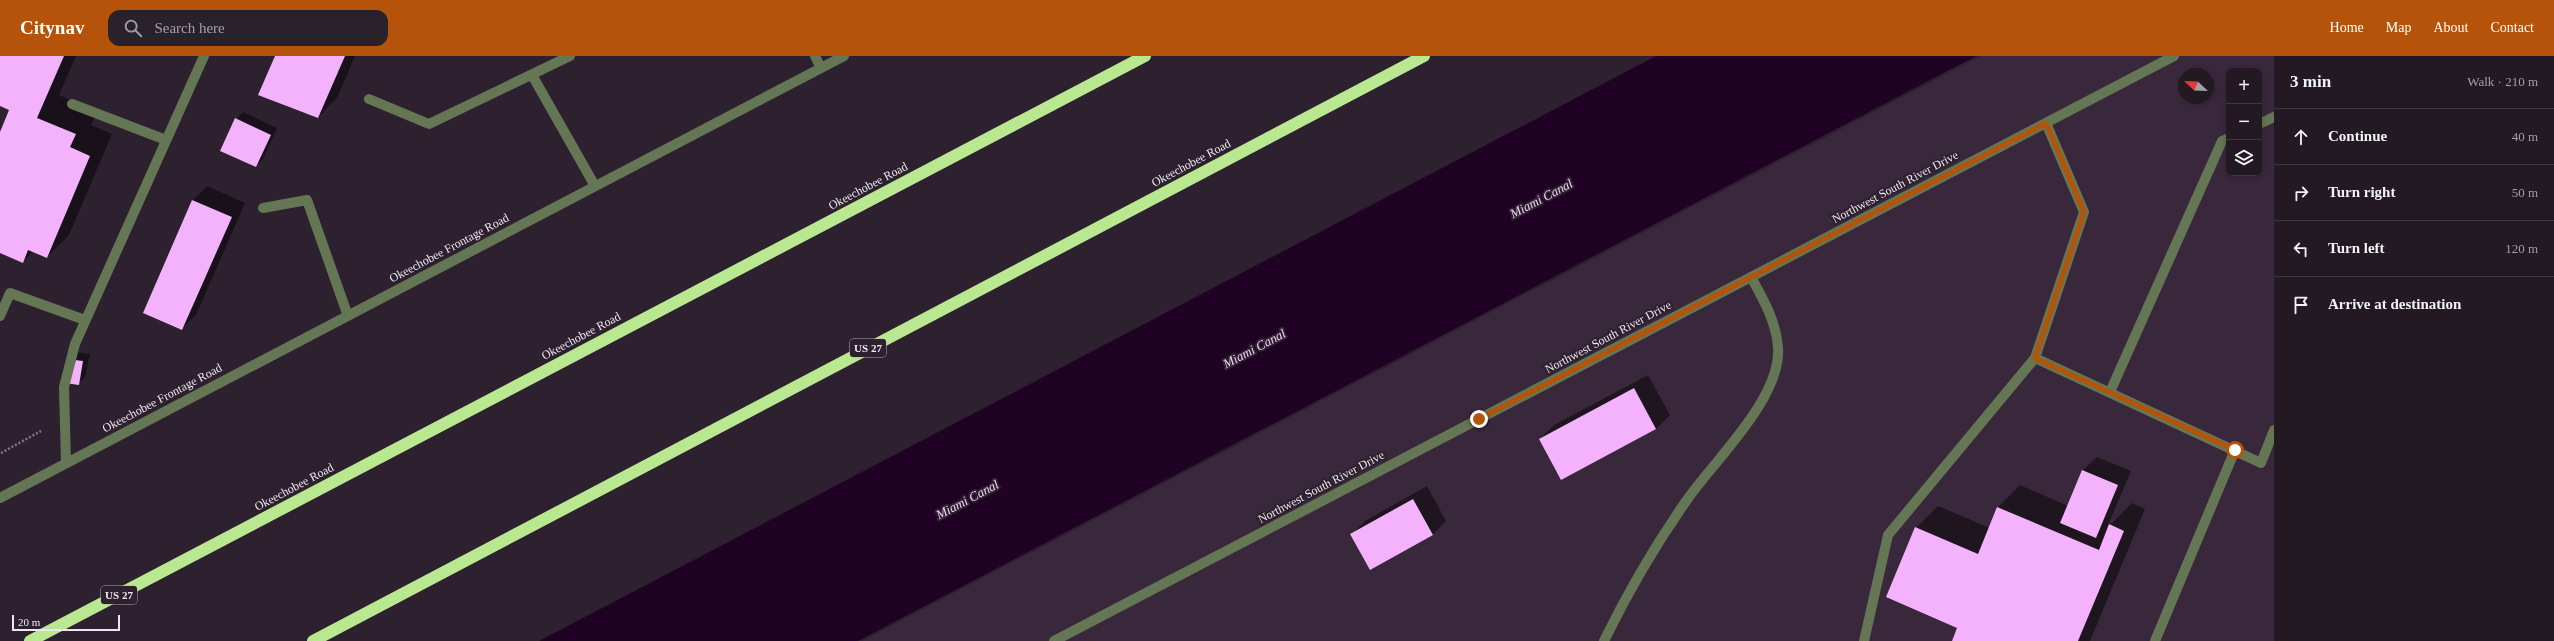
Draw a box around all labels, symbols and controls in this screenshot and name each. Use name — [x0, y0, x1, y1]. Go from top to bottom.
search box — [108, 10, 388, 46]
text: Citynav — [20, 17, 84, 38]
icon: search — [122, 17, 144, 39]
text: Search here — [154, 20, 225, 36]
text: Home — [2330, 20, 2364, 35]
text: Map — [2386, 20, 2411, 35]
text: About — [2433, 20, 2468, 35]
text: Contact — [2490, 20, 2534, 35]
north arrow — [2178, 68, 2214, 104]
map controls — [2226, 68, 2262, 176]
button: + — [2226, 68, 2262, 104]
text: 3 min — [2290, 72, 2331, 91]
text: Walk · 210 m — [2467, 74, 2538, 89]
button: − — [2226, 104, 2262, 140]
icon: ahead — [2290, 126, 2312, 148]
text: Continue — [2328, 128, 2387, 144]
text: 40 m — [2512, 129, 2538, 144]
street label: Okeechobee Road — [1149, 136, 1233, 190]
button: layers — [2226, 140, 2262, 176]
street label: Northwest South River Drive — [1829, 148, 1961, 226]
street label: Okeechobee Road — [826, 159, 910, 213]
water label: Miami Canal — [1506, 175, 1576, 222]
icon: right — [2290, 182, 2312, 204]
text: Turn right — [2328, 184, 2395, 200]
text: 50 m — [2512, 185, 2538, 200]
street label: Okeechobee Frontage Road — [387, 211, 511, 285]
icon: left — [2290, 238, 2312, 260]
text: Turn left — [2328, 240, 2385, 256]
text: 120 m — [2505, 241, 2538, 256]
icon: arrive — [2290, 294, 2312, 316]
text: Arrive at destination — [2328, 296, 2461, 312]
street label: Northwest South River Drive — [1542, 298, 1674, 376]
street label: Okeechobee Road — [539, 309, 623, 363]
water label: Miami Canal — [1219, 325, 1289, 372]
road number: US 27 — [850, 339, 886, 357]
street label: Okeechobee Frontage Road — [100, 361, 224, 435]
route end — [1470, 410, 1488, 428]
route start — [2226, 441, 2244, 459]
street label: Northwest South River Drive — [1255, 448, 1387, 526]
street label: Okeechobee Road — [252, 460, 336, 514]
water label: Miami Canal — [932, 476, 1002, 523]
road number: US 27 — [101, 586, 137, 604]
scale bar — [12, 613, 120, 632]
text: 20 m — [18, 616, 40, 628]

